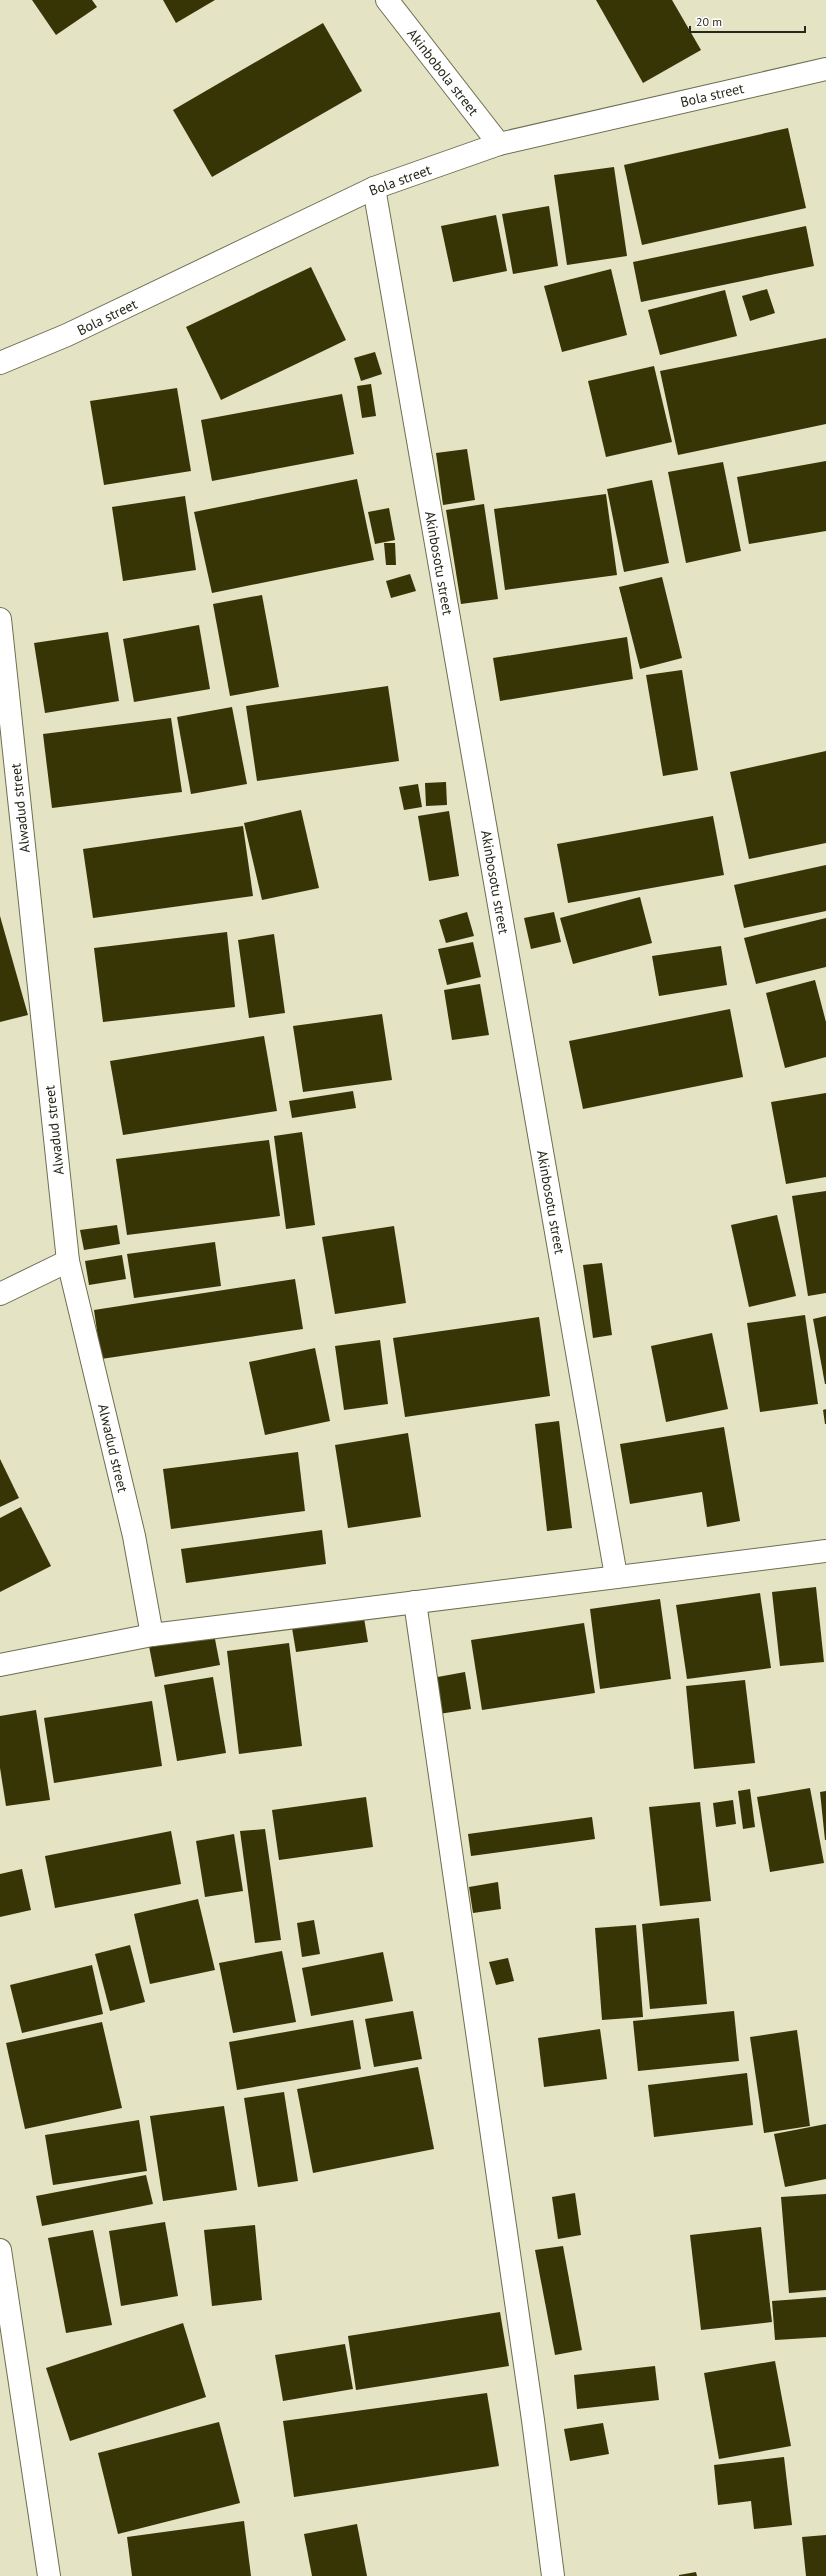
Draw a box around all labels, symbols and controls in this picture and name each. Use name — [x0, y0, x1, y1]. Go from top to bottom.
scale bar — [690, 8, 805, 34]
text: 20 m — [696, 14, 722, 29]
street label: Akinbobola street — [403, 25, 483, 119]
street label: Bola street — [678, 79, 746, 111]
street label: Bola street — [367, 160, 434, 200]
street label: Bola street — [74, 295, 140, 339]
street label: Akinbosotu street — [421, 510, 457, 617]
street label: Alwadud street — [6, 762, 34, 854]
street label: Akinbosotu street — [477, 829, 513, 936]
street label: Alwadud street — [40, 1084, 68, 1176]
street label: Akinbosotu street — [533, 1149, 569, 1256]
street label: Alwadud street — [94, 1402, 132, 1494]

